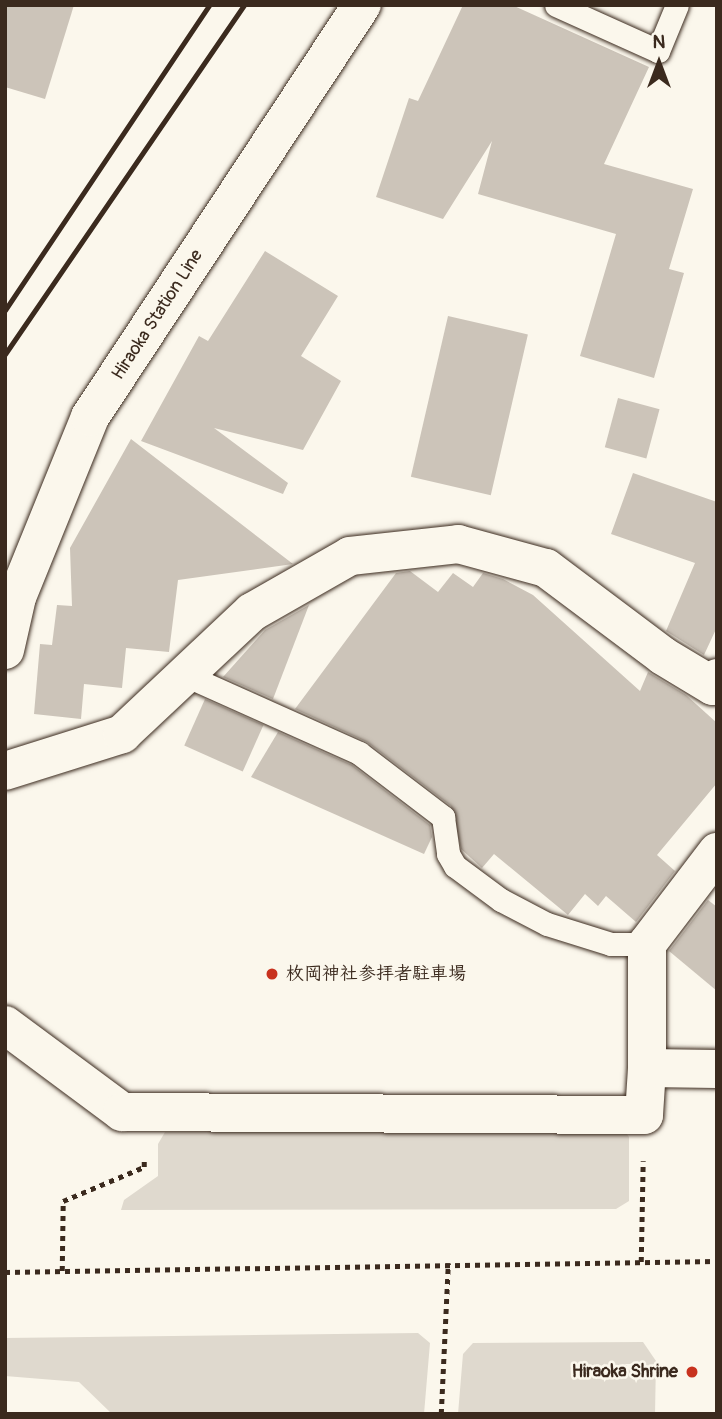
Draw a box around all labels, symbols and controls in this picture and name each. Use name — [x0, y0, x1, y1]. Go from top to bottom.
north arrow — [624, 28, 694, 98]
text: N — [653, 30, 665, 54]
street label: Hiraoka Station Line — [108, 246, 208, 384]
place label: 枚岡神社参拝者駐車場 — [286, 963, 466, 985]
marker: 枚岡神社参拝者駐車場 — [264, 966, 280, 982]
place label: Hiraoka Shrine — [572, 1361, 678, 1383]
marker: Hiraoka Shrine — [684, 1364, 700, 1380]

